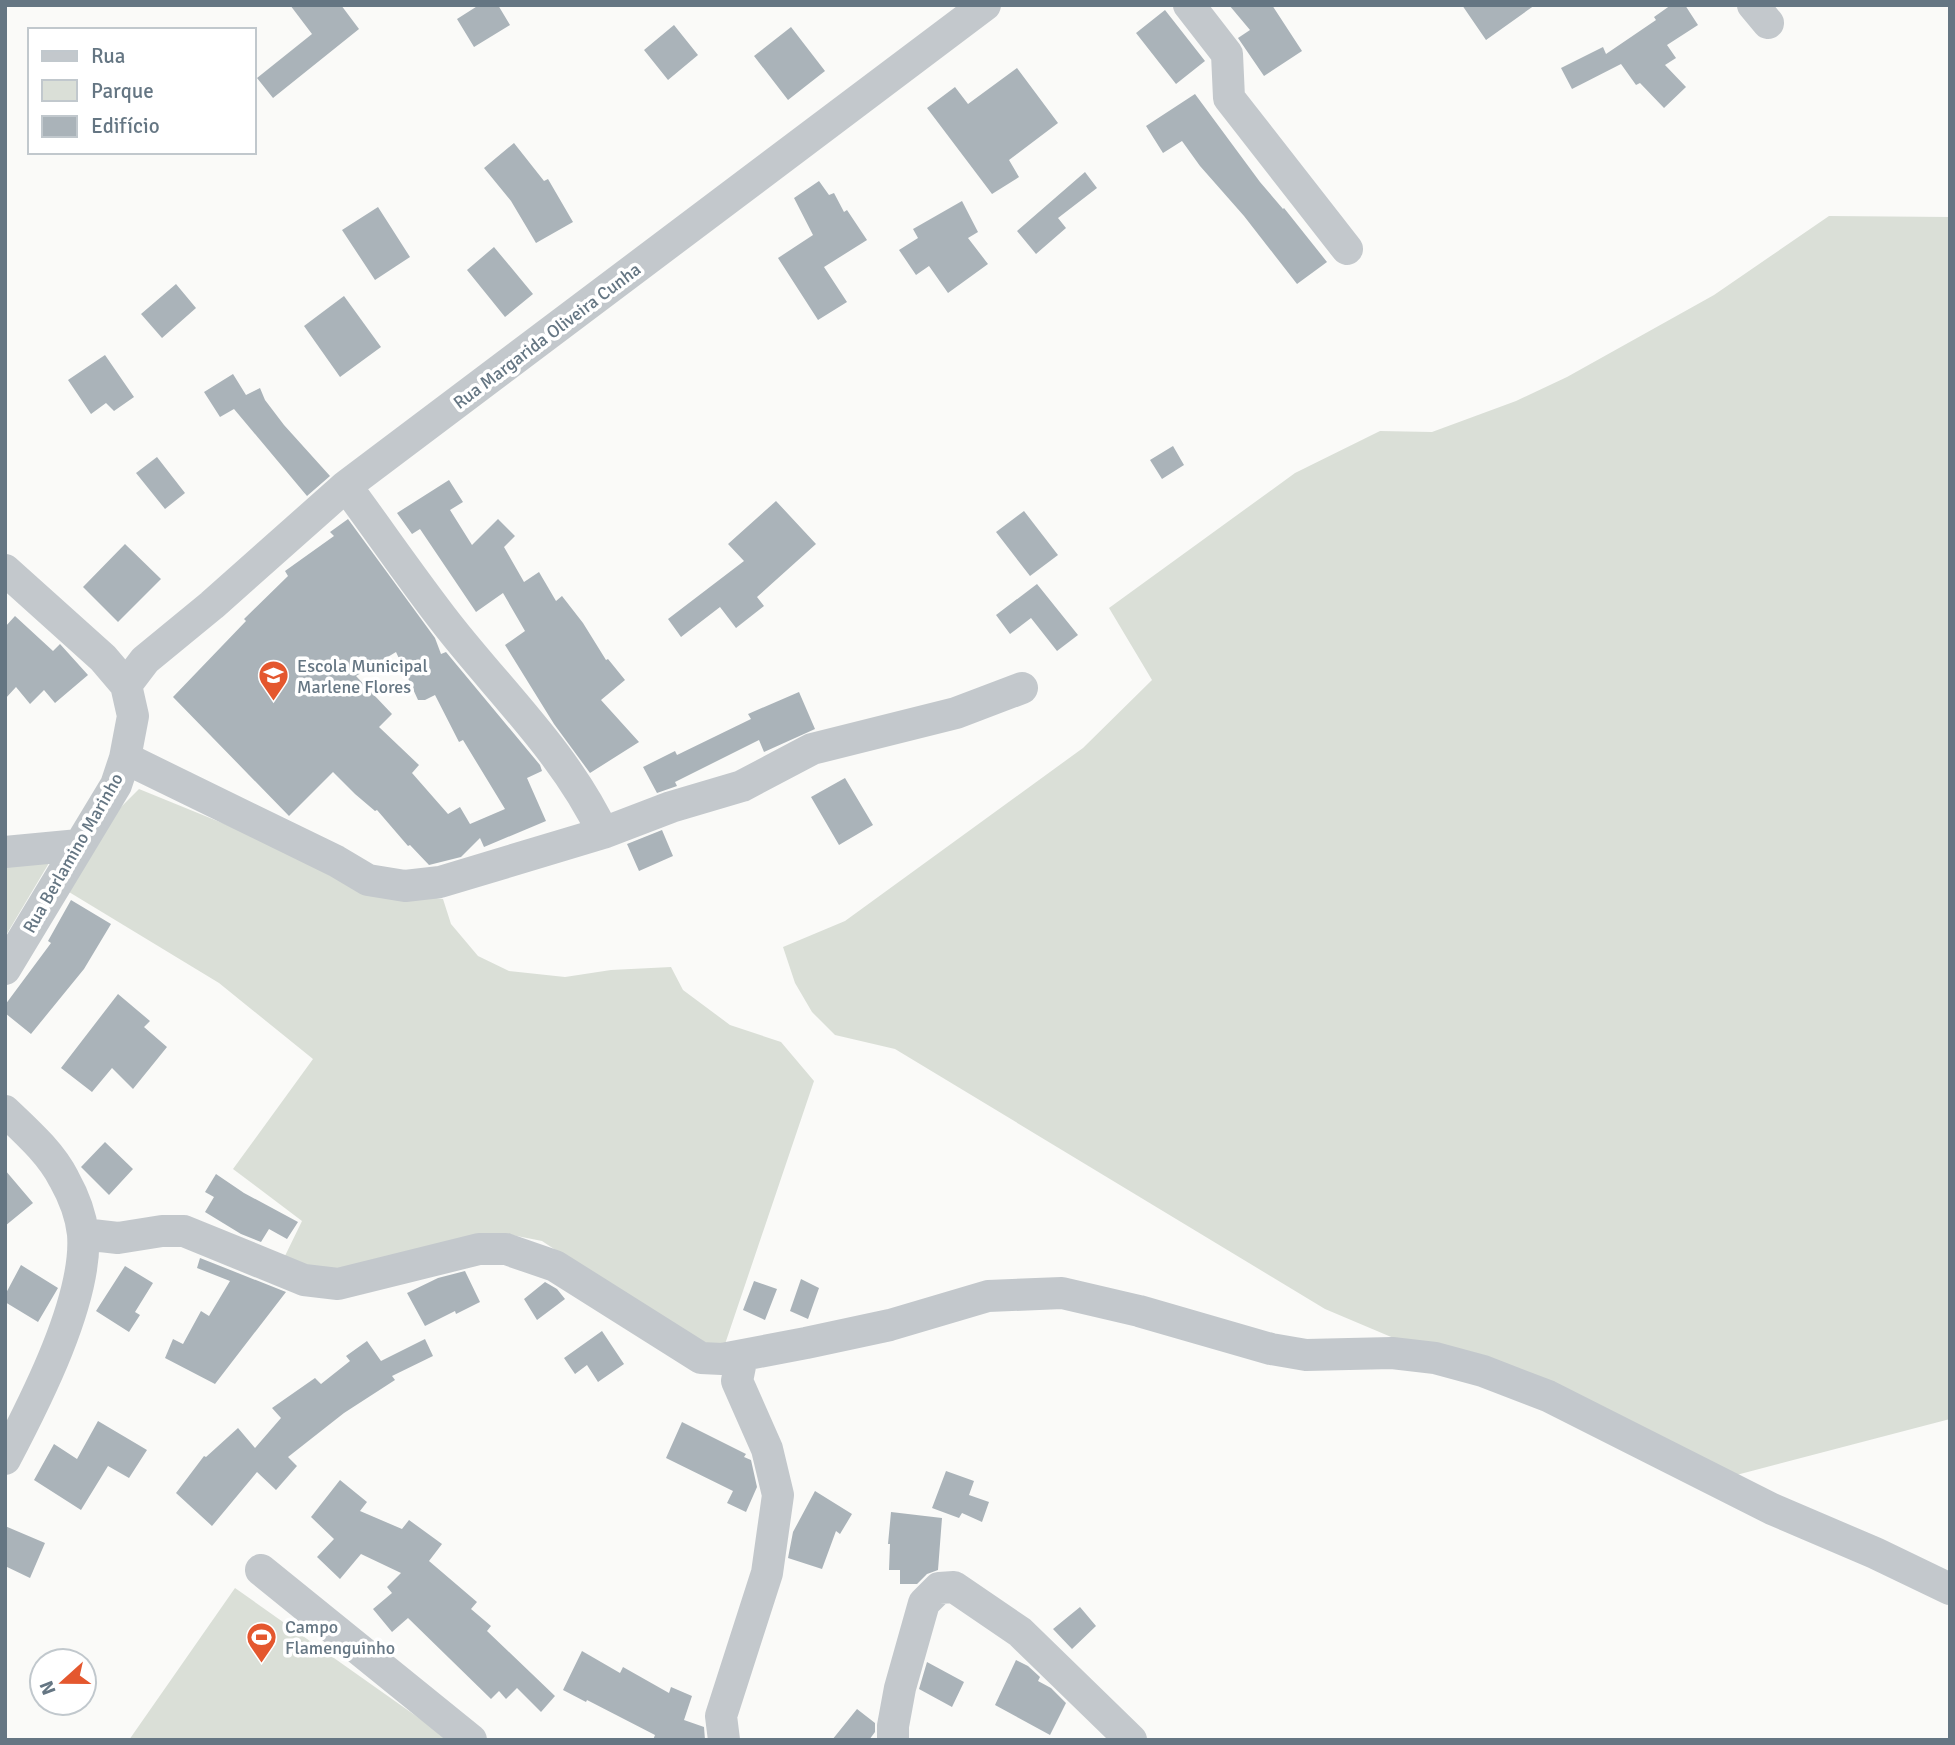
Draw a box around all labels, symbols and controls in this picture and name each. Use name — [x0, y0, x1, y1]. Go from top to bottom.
legend — [28, 28, 256, 154]
text: Rua — [91, 43, 125, 69]
text: Parque — [91, 78, 154, 104]
text: Edifício — [91, 113, 160, 139]
street label: Rua Margarida Oliveira Cunha — [449, 258, 645, 414]
place label: Escola Municipal Marlene Flores — [297, 655, 428, 698]
school or university icon: Escola Municipal Marlene Flores — [257, 659, 291, 703]
street label: Rua Berlamino Marinho — [18, 769, 128, 937]
place label: Campo Flamenguinho — [285, 1616, 395, 1659]
sports icon: Campo Flamenguinho — [245, 1620, 279, 1664]
north arrow — [28, 1647, 98, 1717]
text: N — [34, 1677, 62, 1698]

